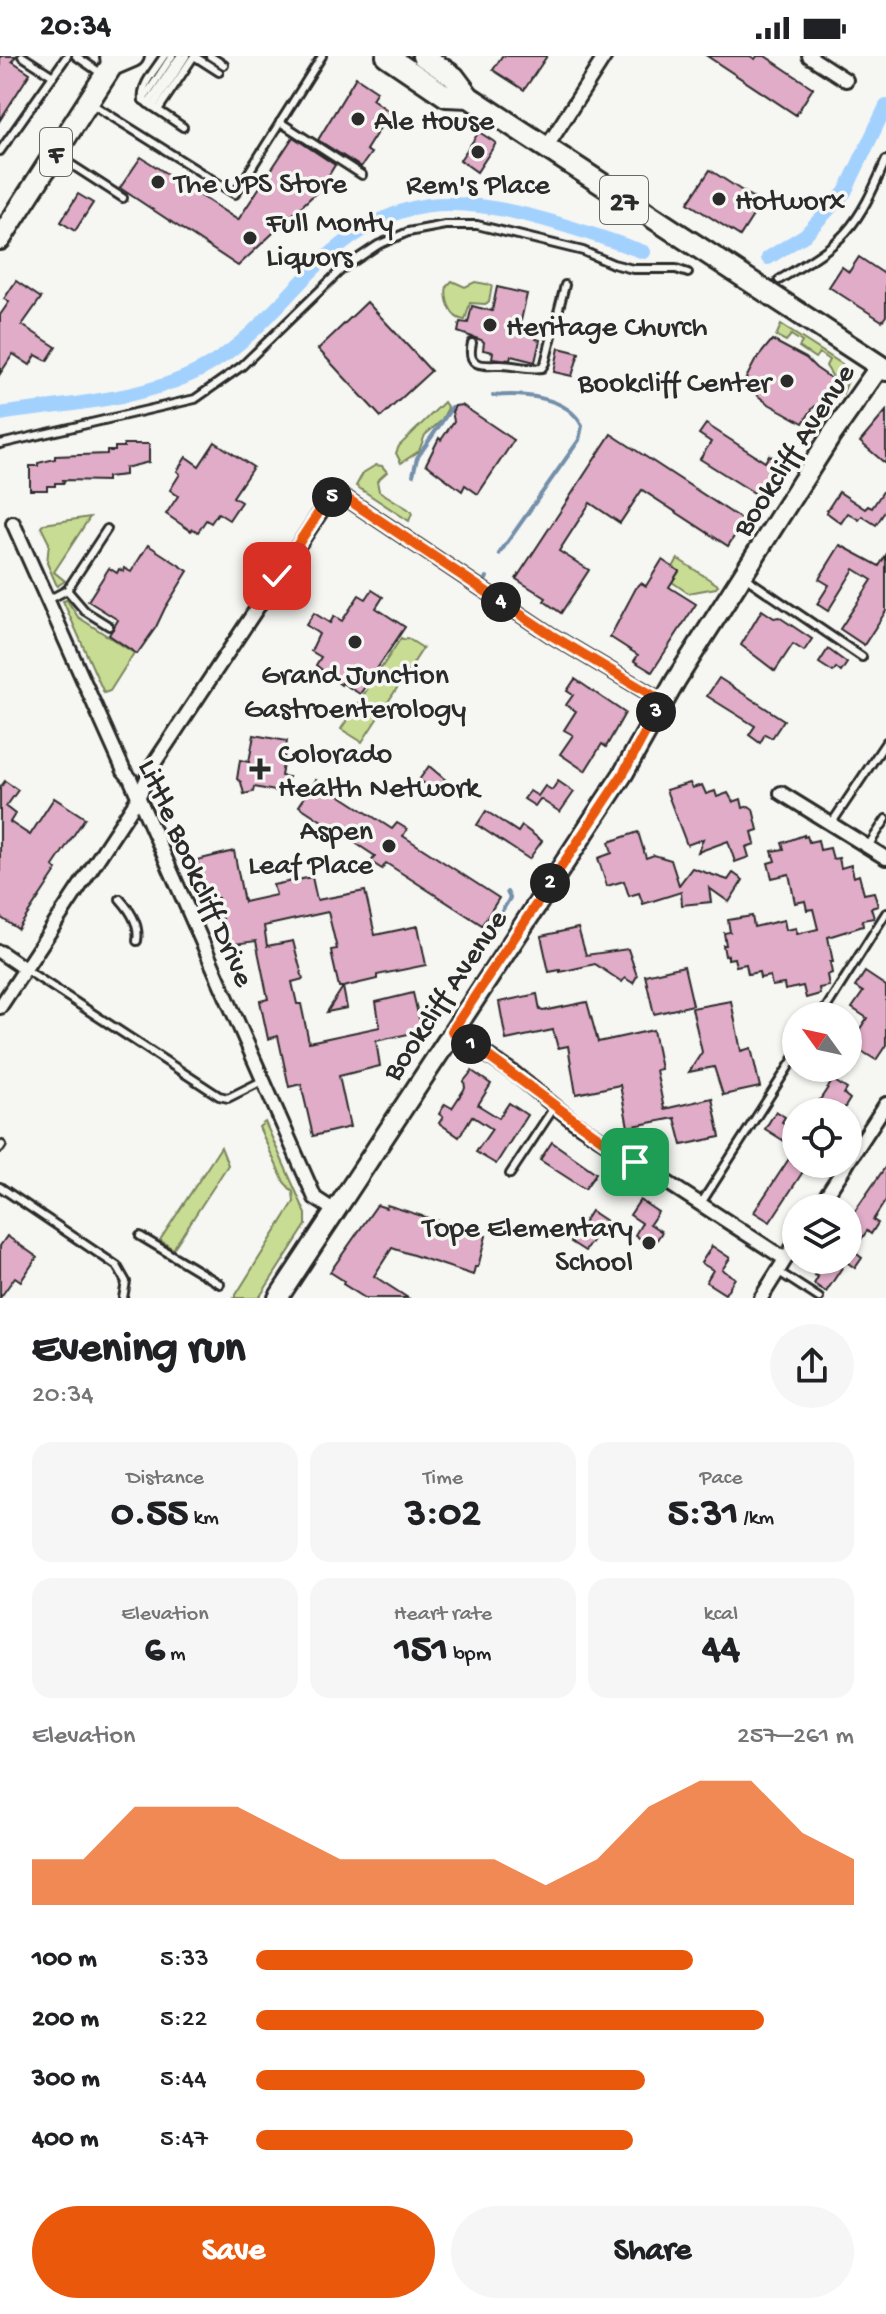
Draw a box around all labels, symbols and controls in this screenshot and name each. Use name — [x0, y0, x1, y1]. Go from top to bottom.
text: 20:34 — [40, 11, 111, 46]
place label: Ale House — [374, 106, 495, 141]
marker: Ale House — [349, 110, 367, 128]
road number: F — [40, 128, 72, 176]
marker: Rem's Place — [469, 143, 487, 161]
place label: The UPS Store — [172, 169, 347, 204]
place label: Rem's Place — [406, 170, 550, 205]
marker: The UPS Store — [149, 173, 167, 191]
road number: 27 — [600, 176, 648, 224]
place label: Hotworx — [735, 186, 845, 221]
marker: Hotworx — [710, 190, 728, 208]
place label: Full Monty Liquors — [265, 208, 394, 277]
marker: Full Monty Liquors — [241, 229, 259, 247]
place label: Heritage Church — [506, 312, 708, 347]
marker: Heritage Church — [481, 316, 499, 334]
street label: Bookcliff Avenue — [726, 358, 865, 545]
place label: Bookcliff Center — [577, 368, 773, 403]
marker: Bookcliff Center — [778, 372, 796, 390]
pin: 5 — [312, 477, 352, 517]
text: 5 — [326, 484, 338, 510]
pin — [243, 542, 311, 610]
icon: check — [255, 554, 299, 598]
pin: 4 — [481, 582, 521, 622]
text: 4 — [496, 589, 506, 615]
marker: Grand Junction Gastroenterology — [346, 633, 364, 651]
place label: Grand Junction Gastroenterology — [244, 660, 467, 729]
pin: 3 — [636, 692, 676, 732]
text: 3 — [650, 699, 662, 725]
place label: Colorado Health Network — [278, 739, 482, 808]
street label: Little Bookcliff Drive — [128, 755, 260, 993]
marker: Colorado Health Network — [249, 758, 271, 780]
place label: Aspen Leaf Place — [248, 816, 374, 885]
marker: Aspen Leaf Place — [380, 837, 398, 855]
pin: 2 — [530, 863, 570, 903]
text: 2 — [545, 870, 555, 896]
street label: Bookcliff Avenue — [376, 904, 517, 1090]
north arrow — [782, 1002, 862, 1082]
map controls — [782, 1002, 862, 1274]
pin: 1 — [451, 1024, 491, 1064]
text: 1 — [467, 1031, 475, 1057]
button: locate — [782, 1098, 862, 1178]
pin — [601, 1128, 669, 1196]
icon: arrive — [613, 1140, 657, 1184]
button: layers — [782, 1194, 862, 1274]
place label: Tope Elementary School — [420, 1213, 633, 1282]
marker: Tope Elementary School — [640, 1234, 658, 1252]
button: share — [770, 1324, 854, 1408]
text: Evening run — [32, 1325, 245, 1377]
text: 20:34 — [32, 1381, 93, 1412]
text: Distance — [126, 1466, 204, 1492]
text: Time — [423, 1466, 463, 1492]
text: Pace — [699, 1466, 743, 1492]
text: 0.55 — [111, 1492, 188, 1539]
text: 3:02 — [405, 1492, 481, 1539]
text: 5:31 — [668, 1492, 738, 1539]
text: km — [188, 1506, 219, 1532]
text: /km — [738, 1506, 774, 1532]
text: Elevation — [121, 1602, 209, 1628]
text: Heart rate — [394, 1602, 492, 1628]
text: kcal — [704, 1602, 738, 1628]
text: 6 — [144, 1628, 165, 1675]
text: 151 — [395, 1628, 448, 1675]
text: 44 — [702, 1628, 740, 1675]
text: m — [165, 1642, 186, 1668]
text: bpm — [448, 1642, 491, 1668]
text: Elevation — [32, 1722, 135, 1753]
text: 257–261 m — [737, 1722, 854, 1753]
text: 100 m — [32, 1945, 97, 1976]
text: 5:33 — [160, 1945, 209, 1976]
text: 200 m — [32, 2005, 99, 2036]
text: 5:22 — [160, 2005, 207, 2036]
text: 300 m — [32, 2065, 100, 2096]
text: 5:44 — [160, 2065, 206, 2096]
text: 400 m — [32, 2125, 98, 2156]
text: 5:47 — [160, 2125, 208, 2156]
button: Save — [32, 2206, 435, 2298]
button: Share — [451, 2206, 854, 2298]

